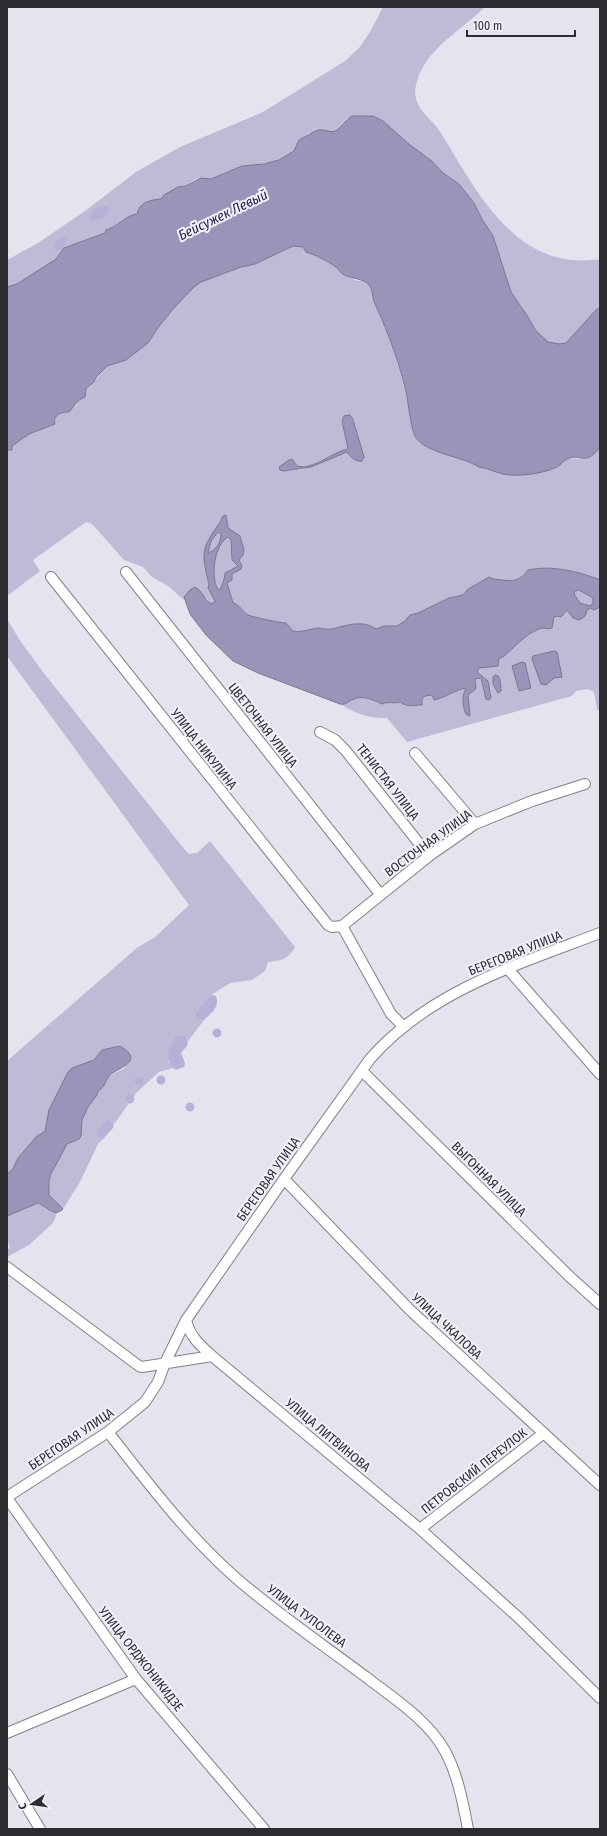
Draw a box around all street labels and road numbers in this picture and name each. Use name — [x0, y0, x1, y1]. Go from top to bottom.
street label: ЦВЕТОЧНАЯ УЛИЦА — [225, 680, 301, 770]
street label: УЛИЦА НИКУЛИНА — [167, 705, 240, 792]
street label: ТЕНИСТАЯ УЛИЦА — [353, 741, 423, 823]
street label: ВОСТОЧНАЯ УЛИЦА — [382, 806, 475, 880]
street label: БЕРЕГОВАЯ УЛИЦА — [466, 927, 564, 979]
street label: БЕРЕГОВАЯ УЛИЦА — [233, 1134, 303, 1224]
street label: ВЫГОННАЯ УЛИЦА — [449, 1139, 529, 1219]
street label: УЛИЦА ЧКАЛОВА — [408, 1289, 485, 1362]
street label: УЛИЦА ЛИТВИНОВА — [282, 1395, 373, 1475]
street label: БЕРЕГОВАЯ УЛИЦА — [26, 1405, 117, 1473]
street label: ПЕТРОВСКИЙ ПЕРЕУЛОК — [418, 1425, 530, 1517]
street label: УЛИЦА ТУПОЛЕВА — [264, 1581, 350, 1651]
street label: УЛИЦА ОРДЖОНИКИДЗЕ — [95, 1603, 186, 1714]

